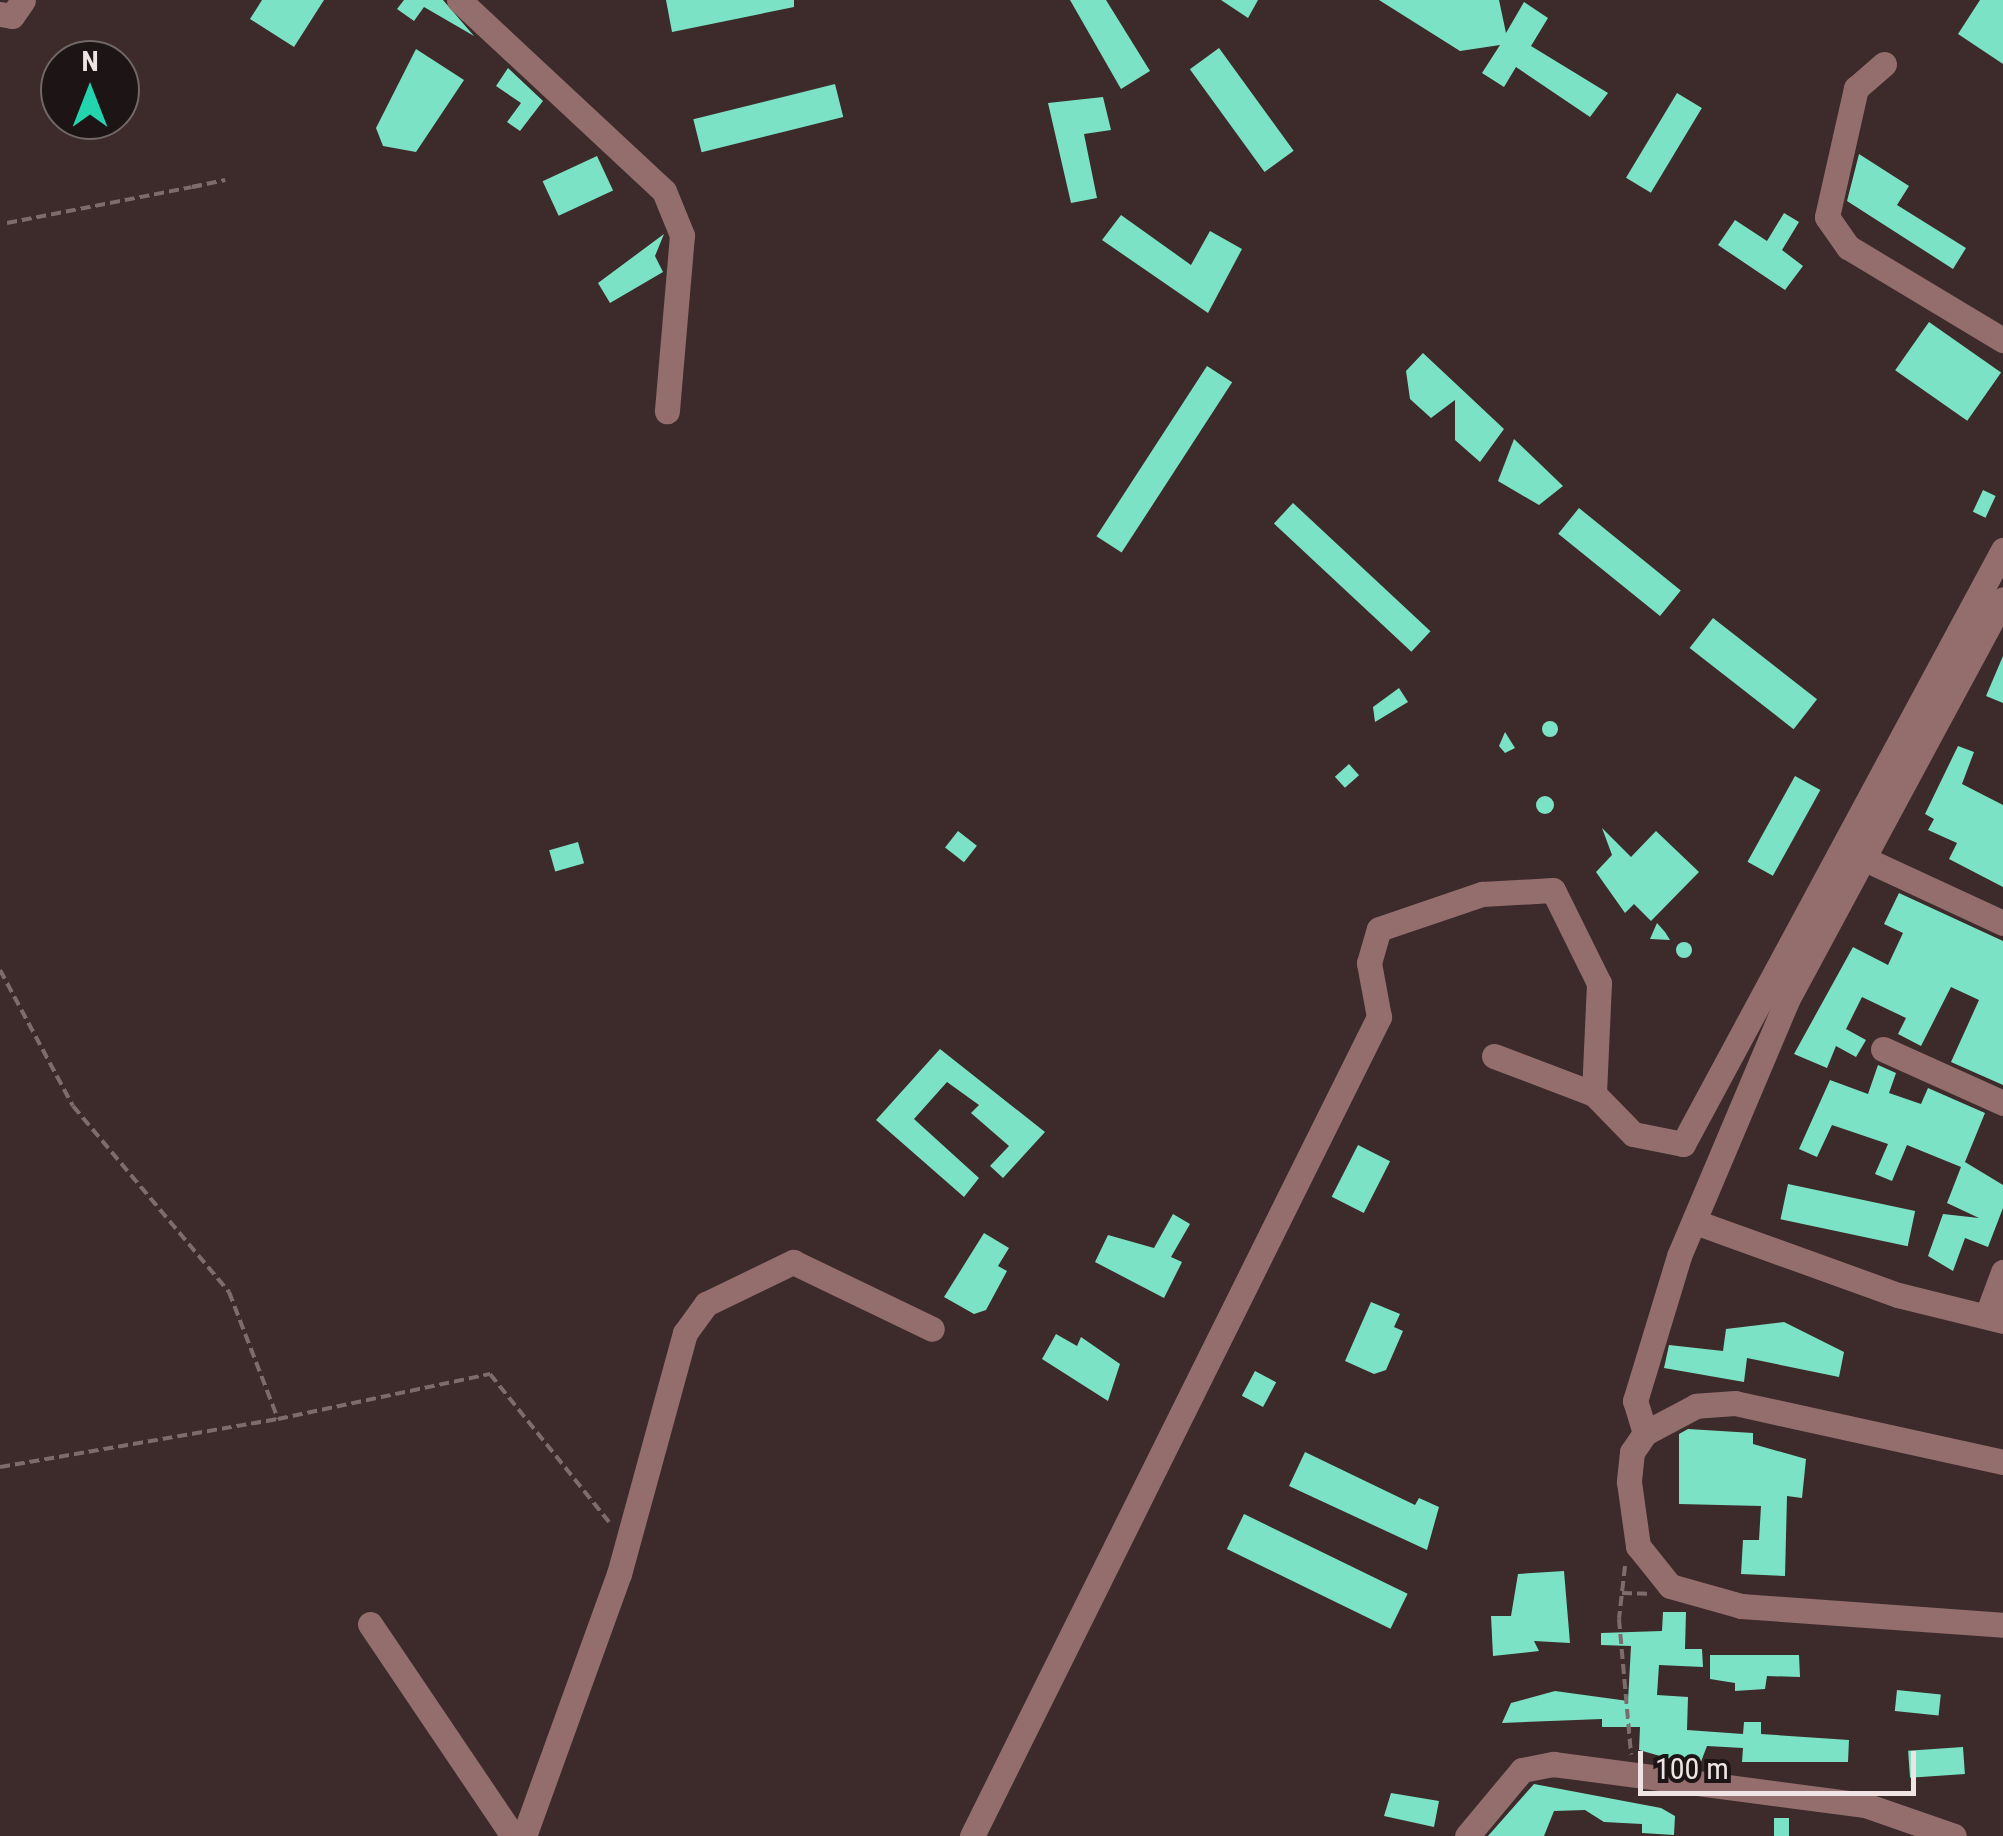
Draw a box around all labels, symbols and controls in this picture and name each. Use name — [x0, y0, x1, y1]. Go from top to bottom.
north arrow — [40, 40, 140, 140]
text: N — [81, 45, 99, 78]
scale bar — [1643, 1731, 1920, 1793]
text: 100 m — [1655, 1751, 1729, 1786]

